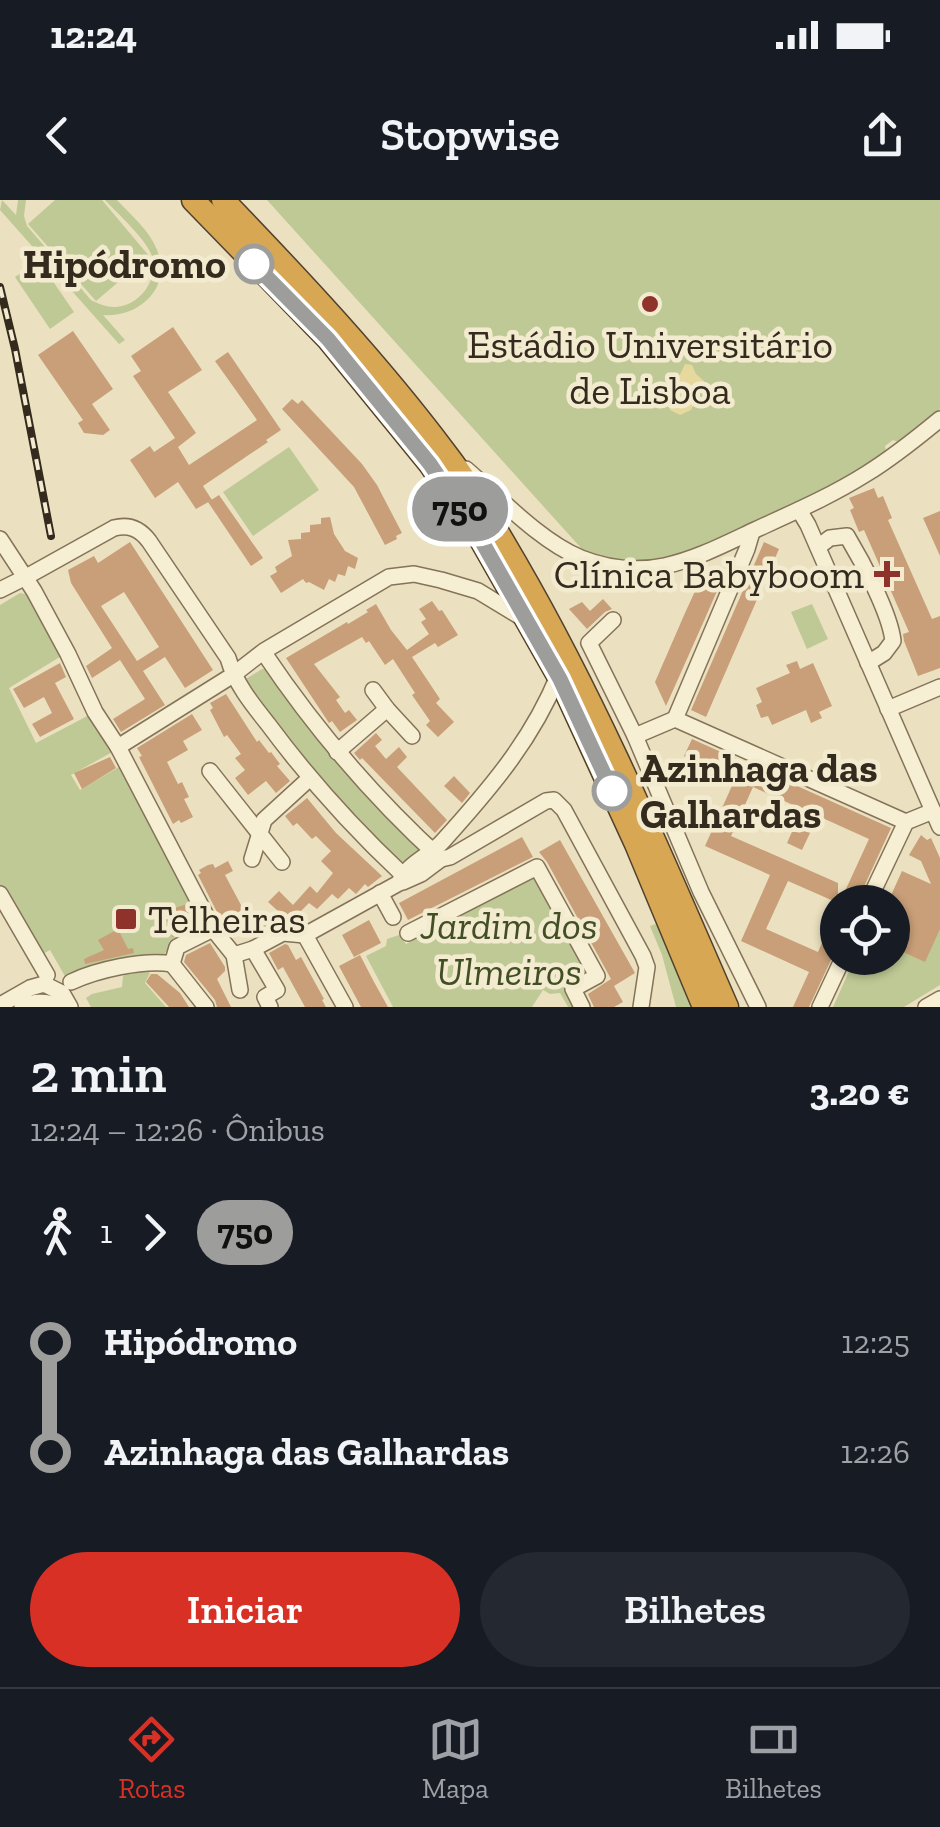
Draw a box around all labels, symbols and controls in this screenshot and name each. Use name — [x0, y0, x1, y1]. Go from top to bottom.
text: 12:24 — [50, 12, 137, 58]
icon: back — [30, 108, 85, 163]
text: Stopwise — [380, 108, 560, 162]
icon: share — [855, 108, 910, 163]
place label: Hipódromo — [23, 240, 226, 288]
marker: Hipódromo — [235, 245, 273, 283]
marker: Estádio Universitário de Lisboa — [639, 293, 661, 315]
place label: Estádio Universitário de Lisboa — [467, 320, 833, 414]
line badge: 750 — [402, 476, 518, 542]
text: 750 — [432, 488, 488, 530]
place label: Clínica Babyboom — [554, 550, 864, 598]
marker: Clínica Babyboom — [874, 561, 900, 587]
place label: Azinhaga das Galhardas — [640, 744, 878, 838]
marker: Azinhaga das Galhardas — [593, 772, 631, 810]
map controls — [820, 885, 910, 975]
button: locate — [820, 885, 910, 975]
place label: Telheiras — [148, 895, 306, 943]
park label: Jardim dos Ulmeiros — [419, 901, 598, 995]
marker: Telheiras — [113, 906, 139, 932]
text: 2 min — [30, 1040, 166, 1106]
text: 3.20 € — [809, 1069, 910, 1115]
text: 12:24 – 12:26 · Ônibus — [30, 1111, 325, 1149]
icon: walk — [30, 1205, 85, 1260]
icon: forward — [127, 1205, 182, 1260]
text: 750 — [217, 1211, 273, 1253]
text: 1 — [100, 1213, 112, 1251]
text: Hipódromo — [104, 1319, 297, 1365]
text: 12:25 — [841, 1323, 910, 1361]
text: Azinhaga das Galhardas — [104, 1429, 509, 1475]
text: 12:26 — [841, 1433, 910, 1471]
button: Iniciar — [30, 1552, 460, 1667]
button: Bilhetes — [480, 1552, 910, 1667]
tab: Rotas — [118, 1712, 186, 1805]
tab: Mapa — [422, 1712, 489, 1805]
tab: Bilhetes — [725, 1712, 822, 1805]

